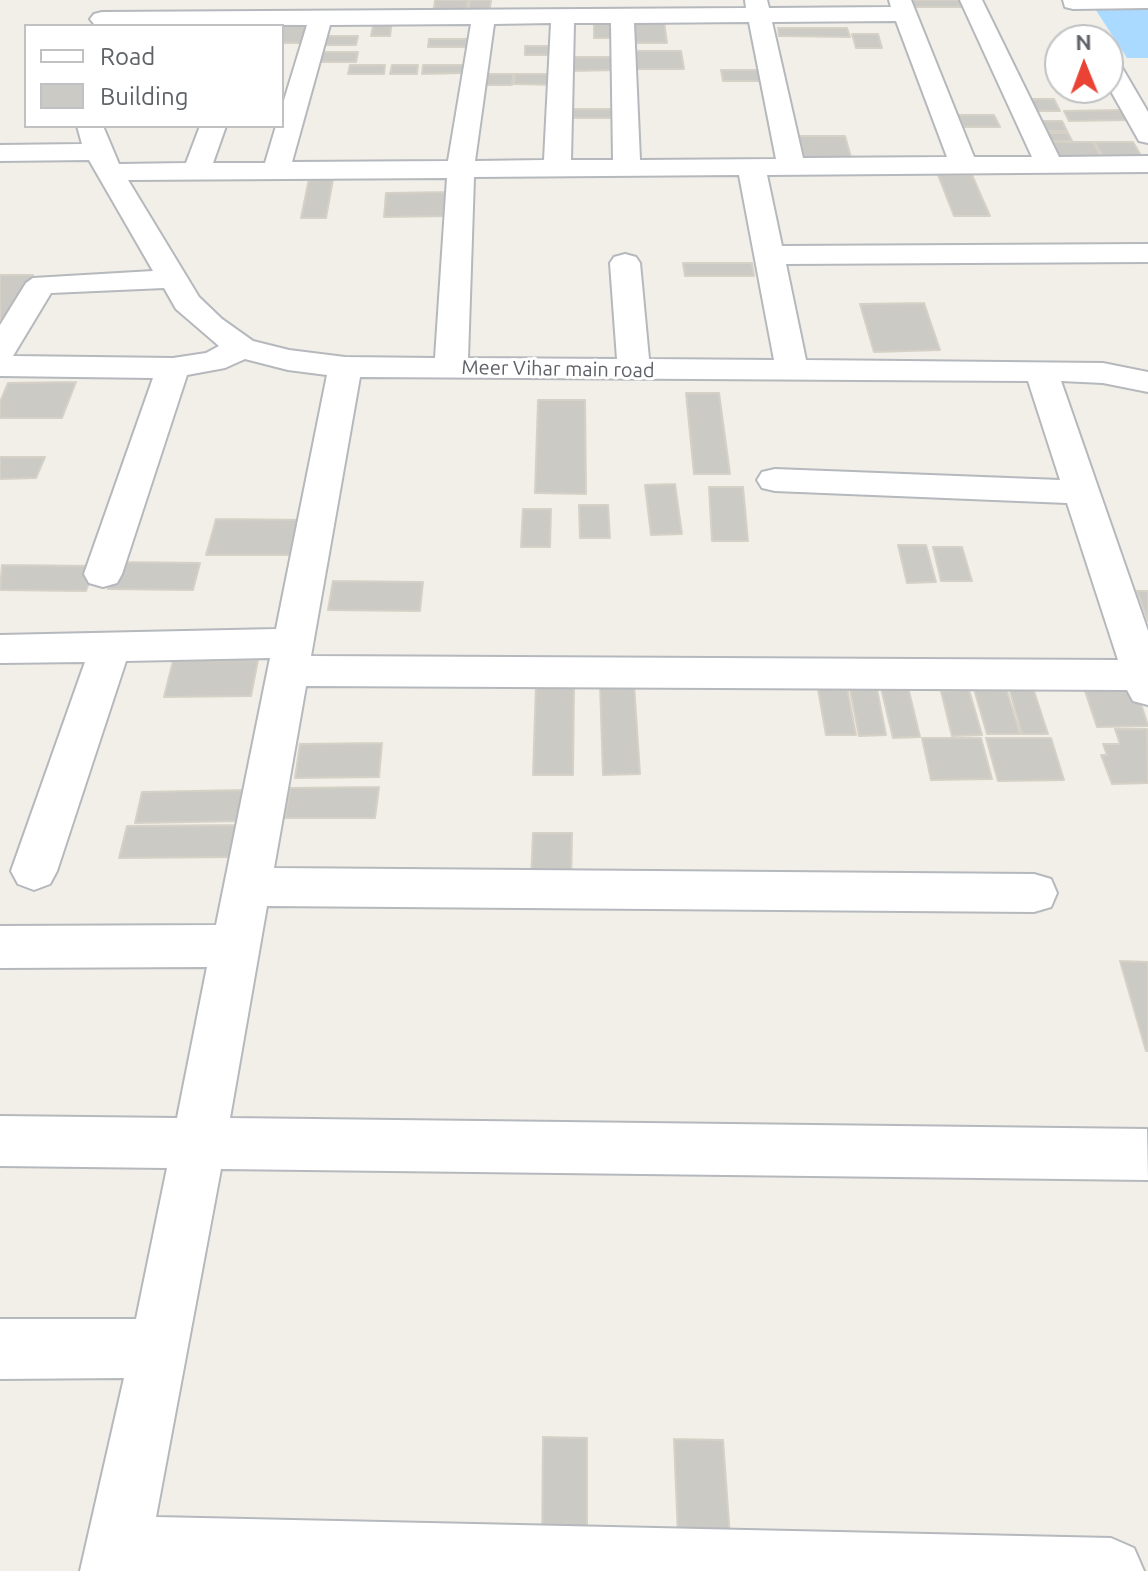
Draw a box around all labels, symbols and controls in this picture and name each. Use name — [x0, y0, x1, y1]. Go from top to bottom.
legend — [24, 24, 284, 128]
north arrow — [1044, 24, 1124, 104]
text: N — [1075, 29, 1092, 54]
text: Road — [100, 43, 155, 70]
text: Building — [100, 83, 188, 110]
street label: Meer Vihar main road — [461, 355, 655, 383]

